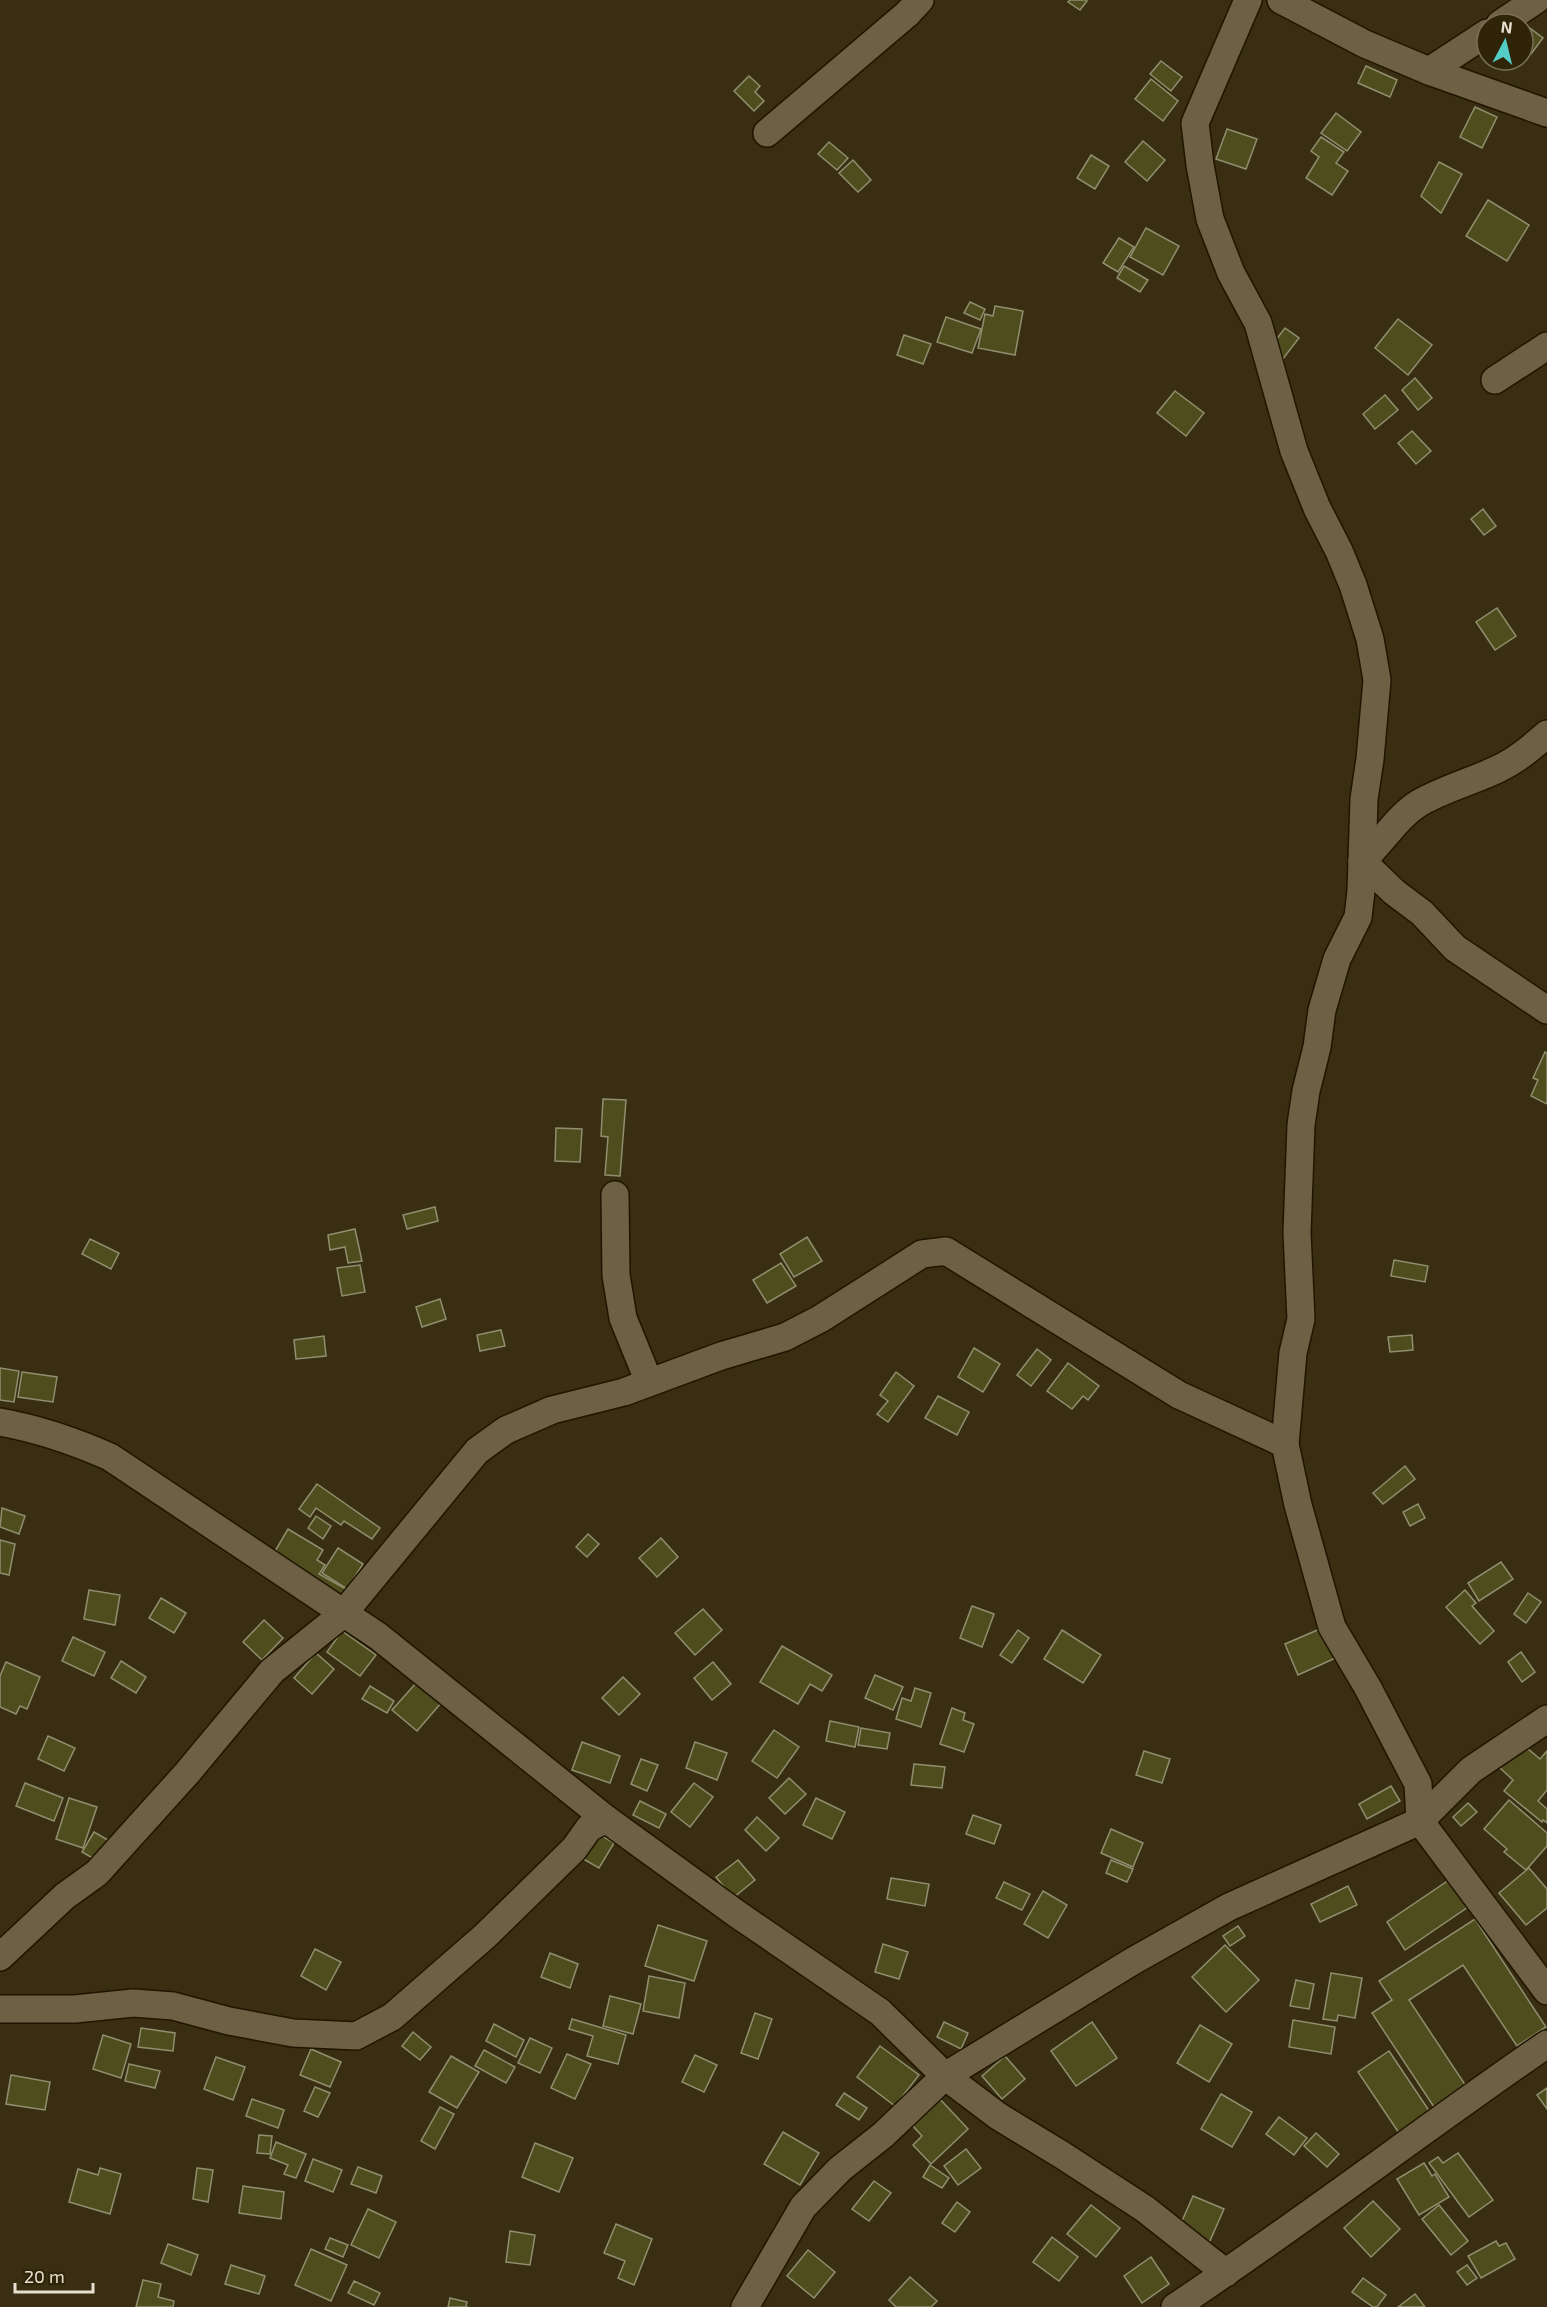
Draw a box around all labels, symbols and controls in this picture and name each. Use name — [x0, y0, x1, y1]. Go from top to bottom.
north arrow — [1475, 12, 1535, 72]
text: N — [1500, 16, 1514, 37]
scale bar — [15, 2256, 93, 2294]
text: 20 m — [24, 2265, 65, 2287]

